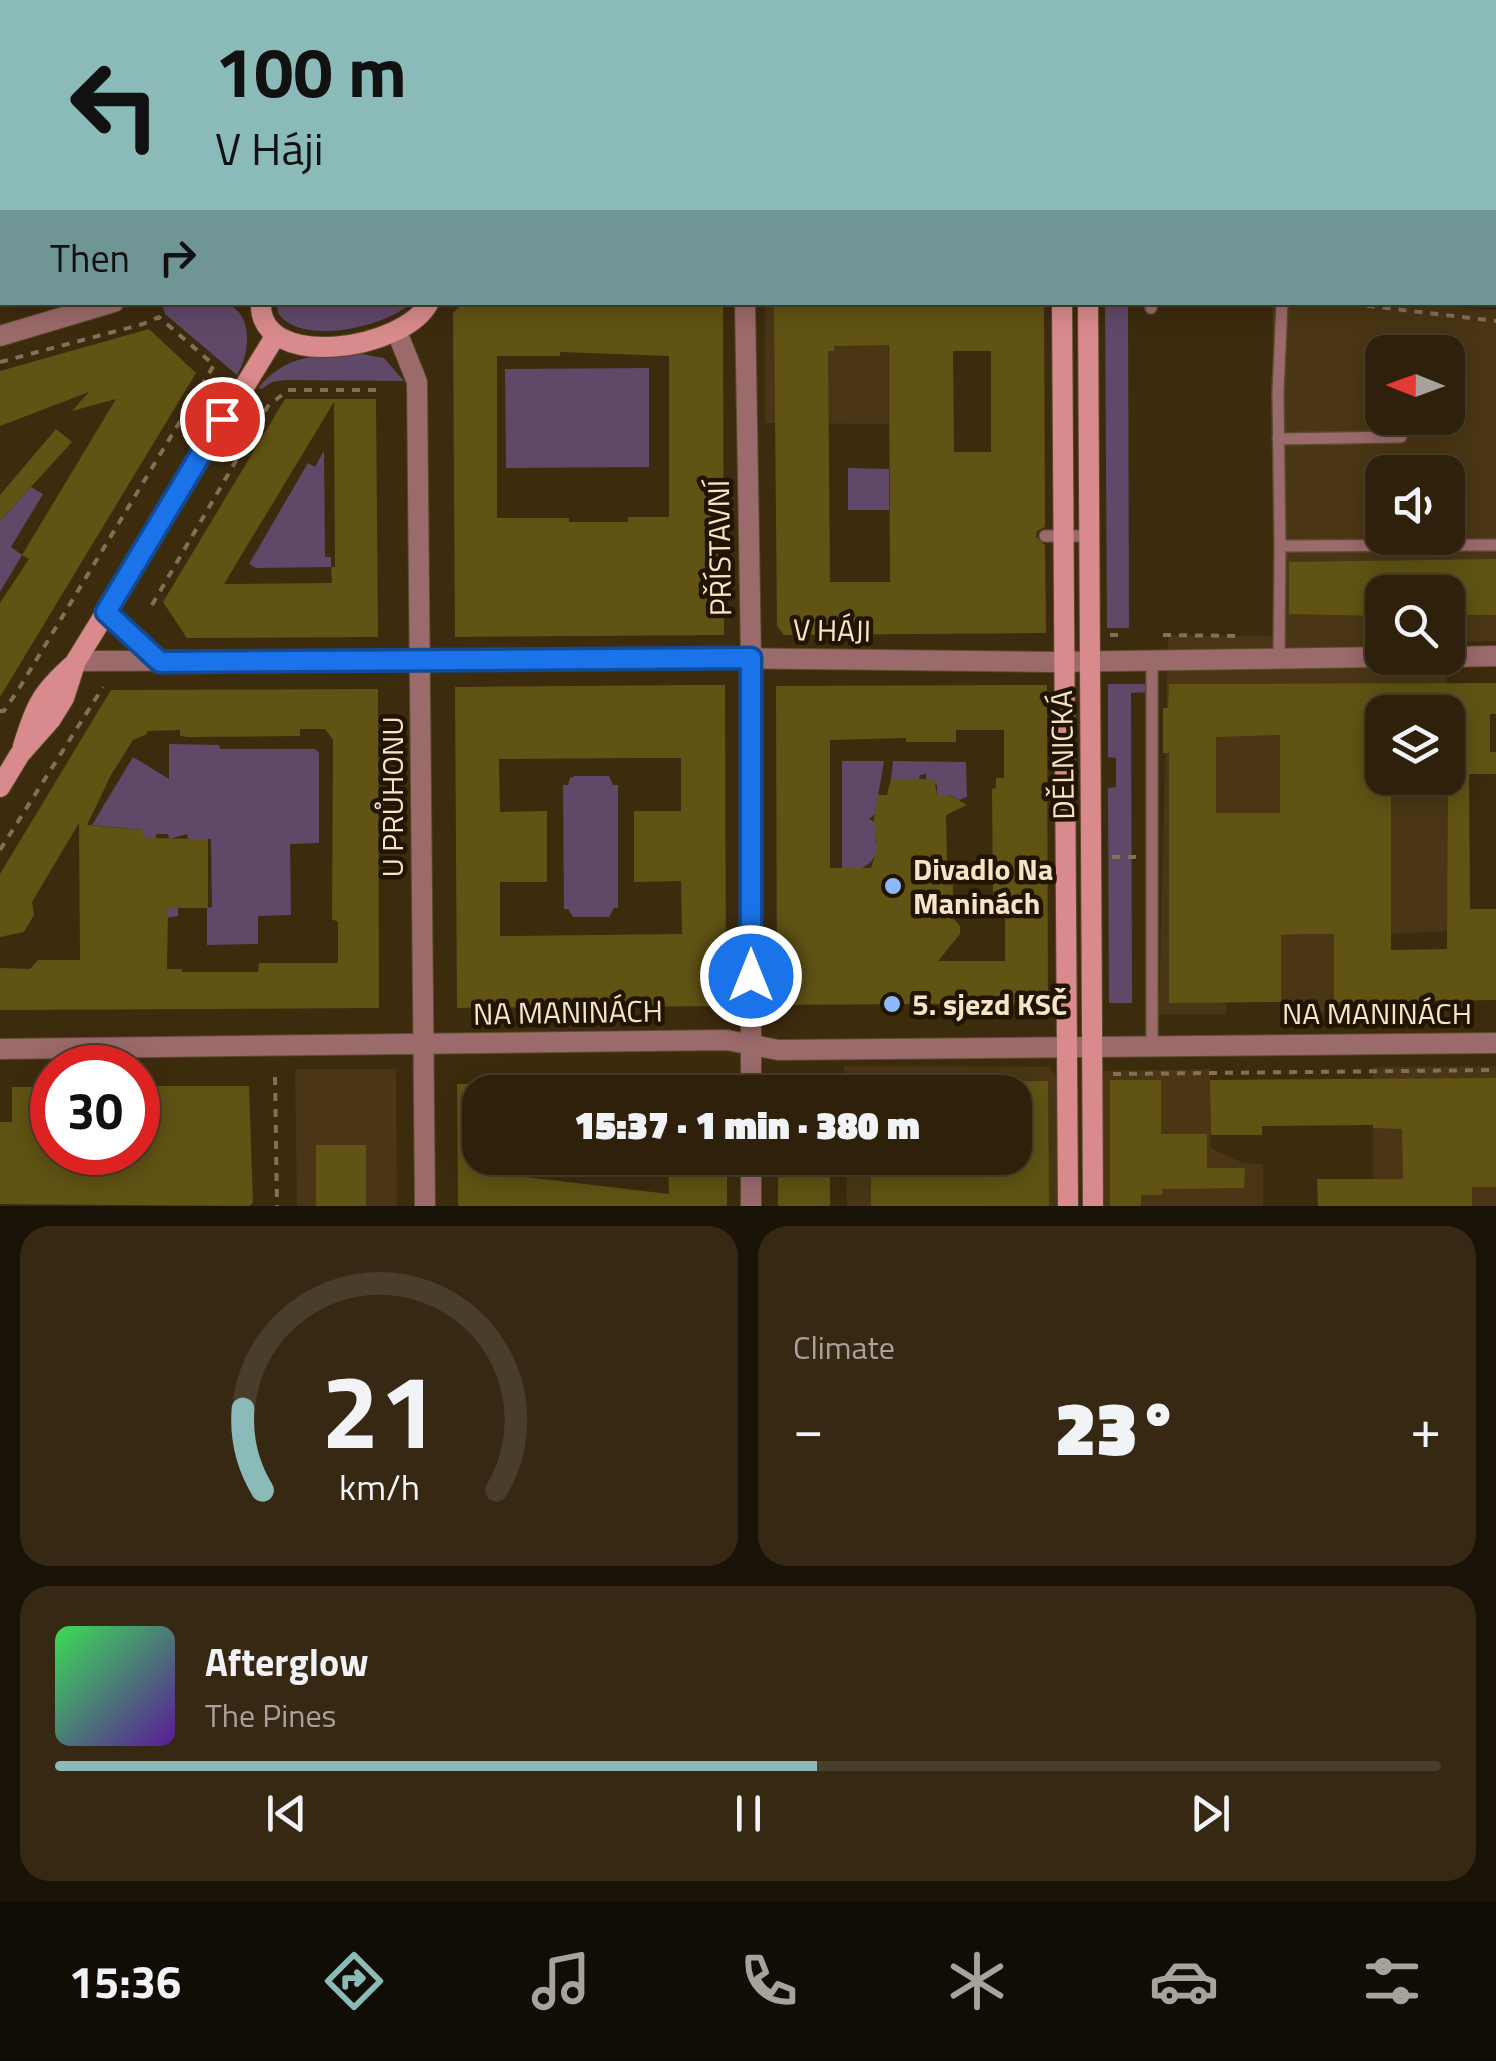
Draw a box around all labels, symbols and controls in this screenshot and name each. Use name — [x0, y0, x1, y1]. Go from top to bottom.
text: 100 m — [215, 18, 407, 124]
icon: left — [50, 40, 180, 170]
text: V Háji — [215, 114, 324, 182]
text: Then — [50, 229, 130, 287]
icon: right — [150, 230, 205, 285]
north arrow — [1365, 335, 1465, 435]
map controls — [1365, 335, 1465, 795]
pin — [180, 377, 265, 462]
icon: arrive — [195, 392, 250, 447]
button: sound — [1365, 455, 1465, 555]
street label: PŘÍSTAVNÍ — [695, 479, 743, 617]
button: search — [1365, 575, 1465, 675]
street label: V HÁJI — [793, 606, 871, 654]
street label: DĚLNICKÁ — [1038, 690, 1086, 820]
button: layers — [1365, 695, 1465, 795]
street label: U PRŮHONU — [369, 716, 415, 878]
place label: Divadlo Na Maninách — [913, 846, 1053, 926]
marker: Divadlo Na Maninách — [882, 875, 904, 897]
position arrow — [699, 924, 803, 1028]
place label: 5. sjezd KSČ — [912, 981, 1067, 1027]
street label: NA MANINÁCH — [473, 987, 663, 1037]
street label: NA MANINÁCH — [1282, 990, 1472, 1036]
marker: 5. sjezd KSČ — [881, 993, 903, 1015]
speed limit sign: 30 — [30, 1045, 160, 1175]
text: 15:37 · 1 min · 380 m — [574, 1096, 920, 1154]
text: Climate — [793, 1323, 895, 1371]
text: 21 — [321, 1330, 437, 1488]
text: 23° — [1055, 1370, 1179, 1484]
text: − — [793, 1386, 824, 1469]
text: + — [1410, 1386, 1441, 1469]
text: km/h — [339, 1459, 419, 1514]
text: Afterglow — [205, 1633, 369, 1691]
text: The Pines — [205, 1691, 336, 1739]
icon: previous — [259, 1786, 314, 1841]
icon: pause — [721, 1786, 776, 1841]
icon: next — [1183, 1786, 1238, 1841]
icon: directions — [319, 1946, 389, 2016]
icon: music — [526, 1946, 596, 2016]
icon: phone — [734, 1946, 804, 2016]
icon: climate — [942, 1946, 1012, 2016]
icon: car — [1149, 1946, 1219, 2016]
icon: filters — [1357, 1946, 1427, 2016]
text: 15:36 — [69, 1947, 181, 2015]

